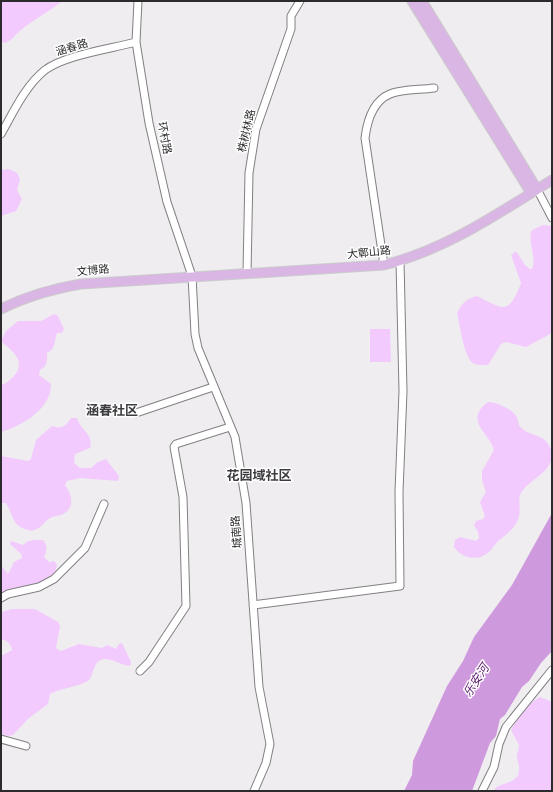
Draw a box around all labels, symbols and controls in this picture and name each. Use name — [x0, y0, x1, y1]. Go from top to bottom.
street label: 涵春路 — [54, 36, 90, 60]
street label: 株树林路 — [235, 108, 259, 154]
street label: 环村路 — [154, 120, 174, 156]
street label: 大鄣山路 — [346, 244, 392, 262]
street label: 文博路 — [76, 262, 110, 280]
district label: 涵春社区 — [86, 403, 138, 420]
district label: 花园域社区 — [226, 468, 292, 485]
street label: 城南路 — [229, 515, 245, 549]
water label: 乐安河 — [460, 660, 495, 700]

